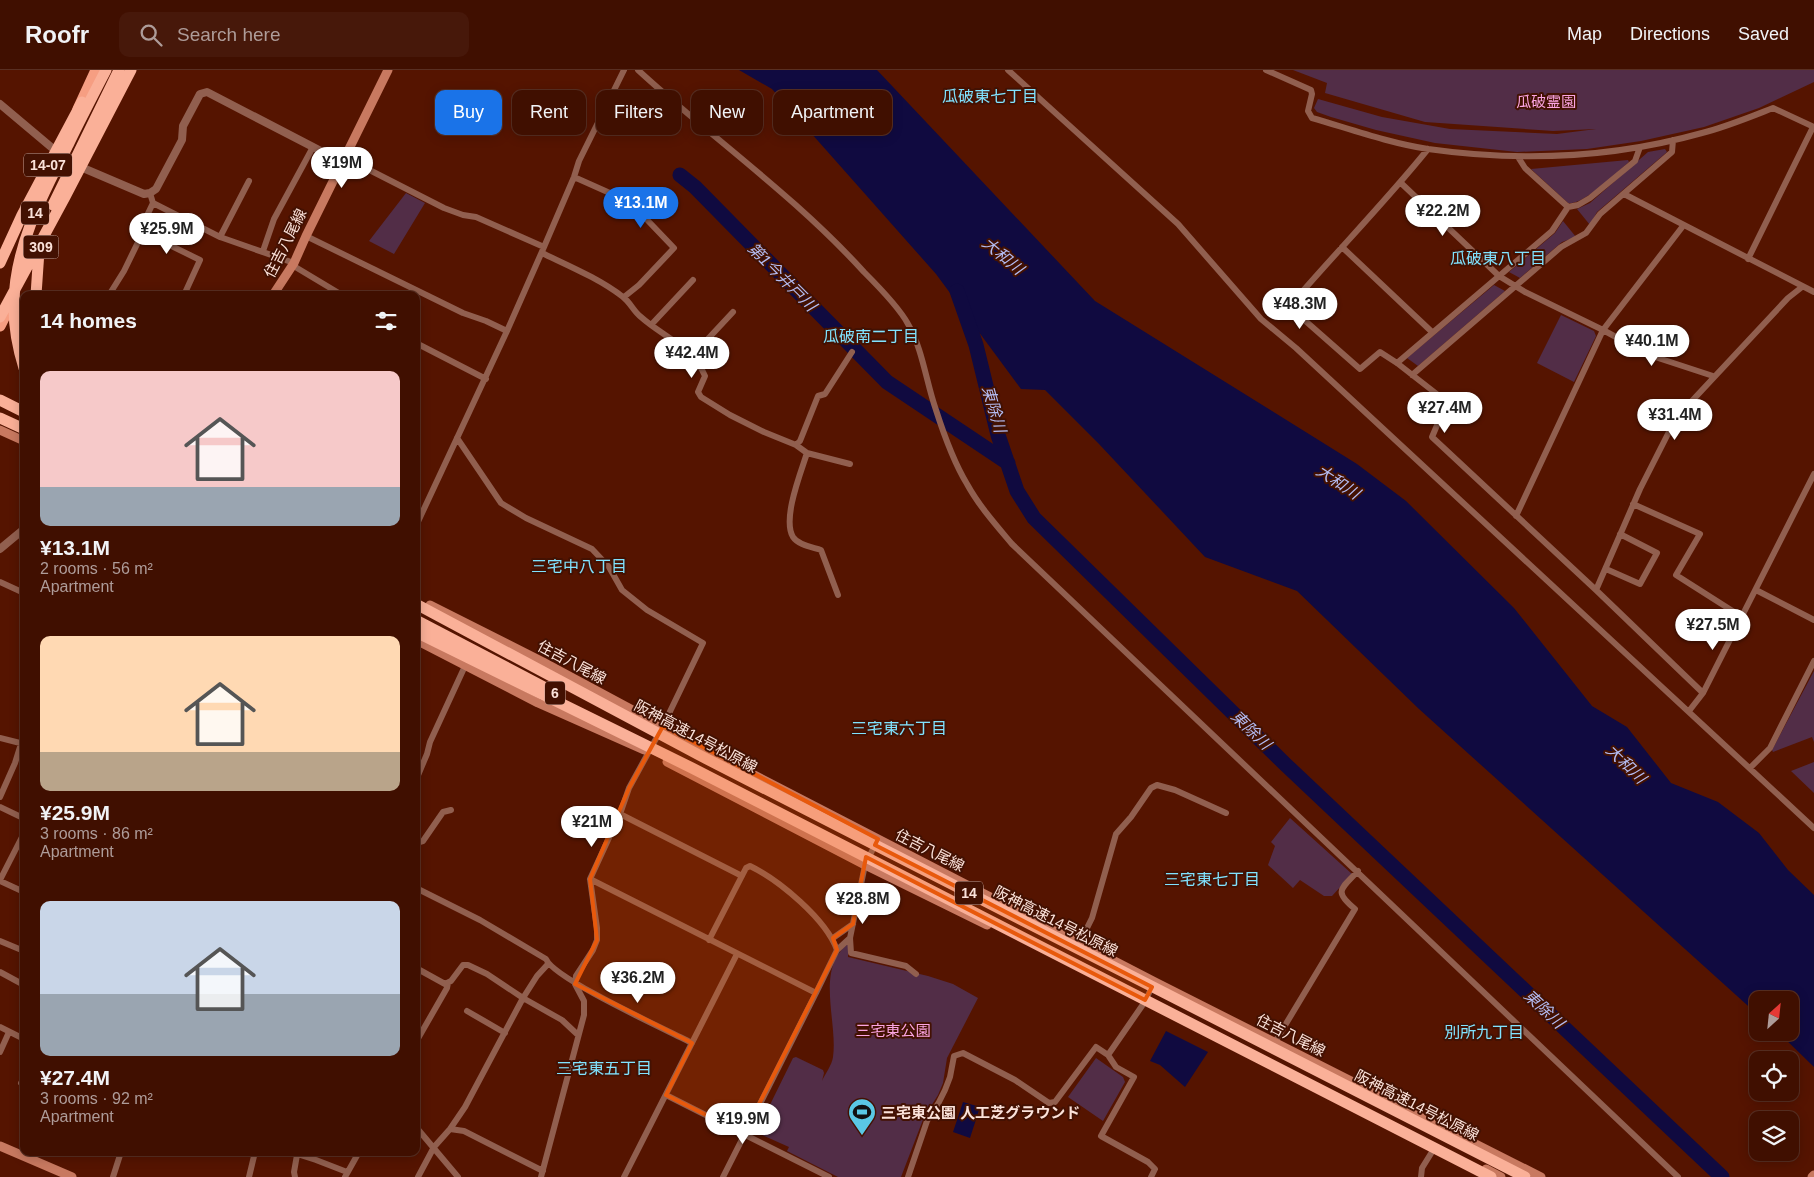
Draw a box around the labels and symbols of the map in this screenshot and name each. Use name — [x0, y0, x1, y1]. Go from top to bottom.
district label: 瓜破東七丁目 — [942, 88, 1038, 105]
park label: 瓜破霊園 — [1516, 93, 1576, 110]
pin: ¥19M — [312, 146, 372, 189]
road number: 14-07 — [24, 154, 72, 176]
pin: ¥13.1M — [600, 186, 682, 229]
pin: ¥22.2M — [1402, 194, 1484, 237]
road number: 14 — [21, 202, 49, 224]
street label: 住吉八尾線 — [260, 206, 310, 280]
pin: ¥25.9M — [126, 212, 208, 255]
water label: 大和川 — [979, 234, 1028, 279]
road number: 309 — [23, 236, 58, 258]
water label: 第1今井戸川 — [745, 240, 821, 316]
district label: 瓜破東八丁目 — [1450, 250, 1546, 267]
pin: ¥48.3M — [1259, 288, 1341, 330]
pin: ¥40.1M — [1611, 324, 1693, 367]
district label: 瓜破南二丁目 — [823, 328, 919, 345]
pin: ¥42.4M — [651, 336, 733, 379]
water label: 東除川 — [979, 384, 1009, 436]
pin: ¥27.4M — [1404, 392, 1486, 434]
pin: ¥31.4M — [1634, 398, 1716, 441]
water label: 大和川 — [1313, 462, 1364, 503]
district label: 三宅中八丁目 — [531, 558, 627, 575]
pin: ¥27.5M — [1672, 608, 1754, 651]
street label: 住吉八尾線 — [535, 637, 609, 687]
road number: 6 — [545, 682, 565, 704]
street label: 阪神高速14号松原線 — [632, 696, 760, 776]
water label: 東除川 — [1228, 707, 1276, 754]
district label: 三宅東六丁目 — [851, 720, 947, 737]
water label: 大和川 — [1603, 741, 1651, 788]
pin: ¥21M — [562, 806, 622, 848]
street label: 住吉八尾線 — [893, 825, 967, 875]
district label: 三宅東七丁目 — [1164, 871, 1260, 888]
road number: 14 — [955, 881, 983, 904]
pin: ¥28.8M — [822, 882, 904, 925]
street label: 阪神高速14号松原線 — [991, 882, 1121, 960]
pin: ¥36.2M — [597, 962, 679, 1004]
water label: 東除川 — [1521, 986, 1569, 1033]
north arrow — [1749, 991, 1799, 1041]
street label: 住吉八尾線 — [1254, 1010, 1328, 1060]
park label: 三宅東公園 — [855, 1022, 931, 1039]
district label: 別所九丁目 — [1444, 1024, 1524, 1041]
district label: 三宅東五丁目 — [556, 1060, 652, 1077]
street label: 阪神高速14号松原線 — [1352, 1066, 1482, 1144]
sports icon: 三宅東公園 人工芝グラウンド — [847, 1097, 877, 1136]
pin: ¥19.9M — [702, 1102, 784, 1145]
place label: 三宅東公園 人工芝グラウンド — [881, 1104, 1080, 1121]

